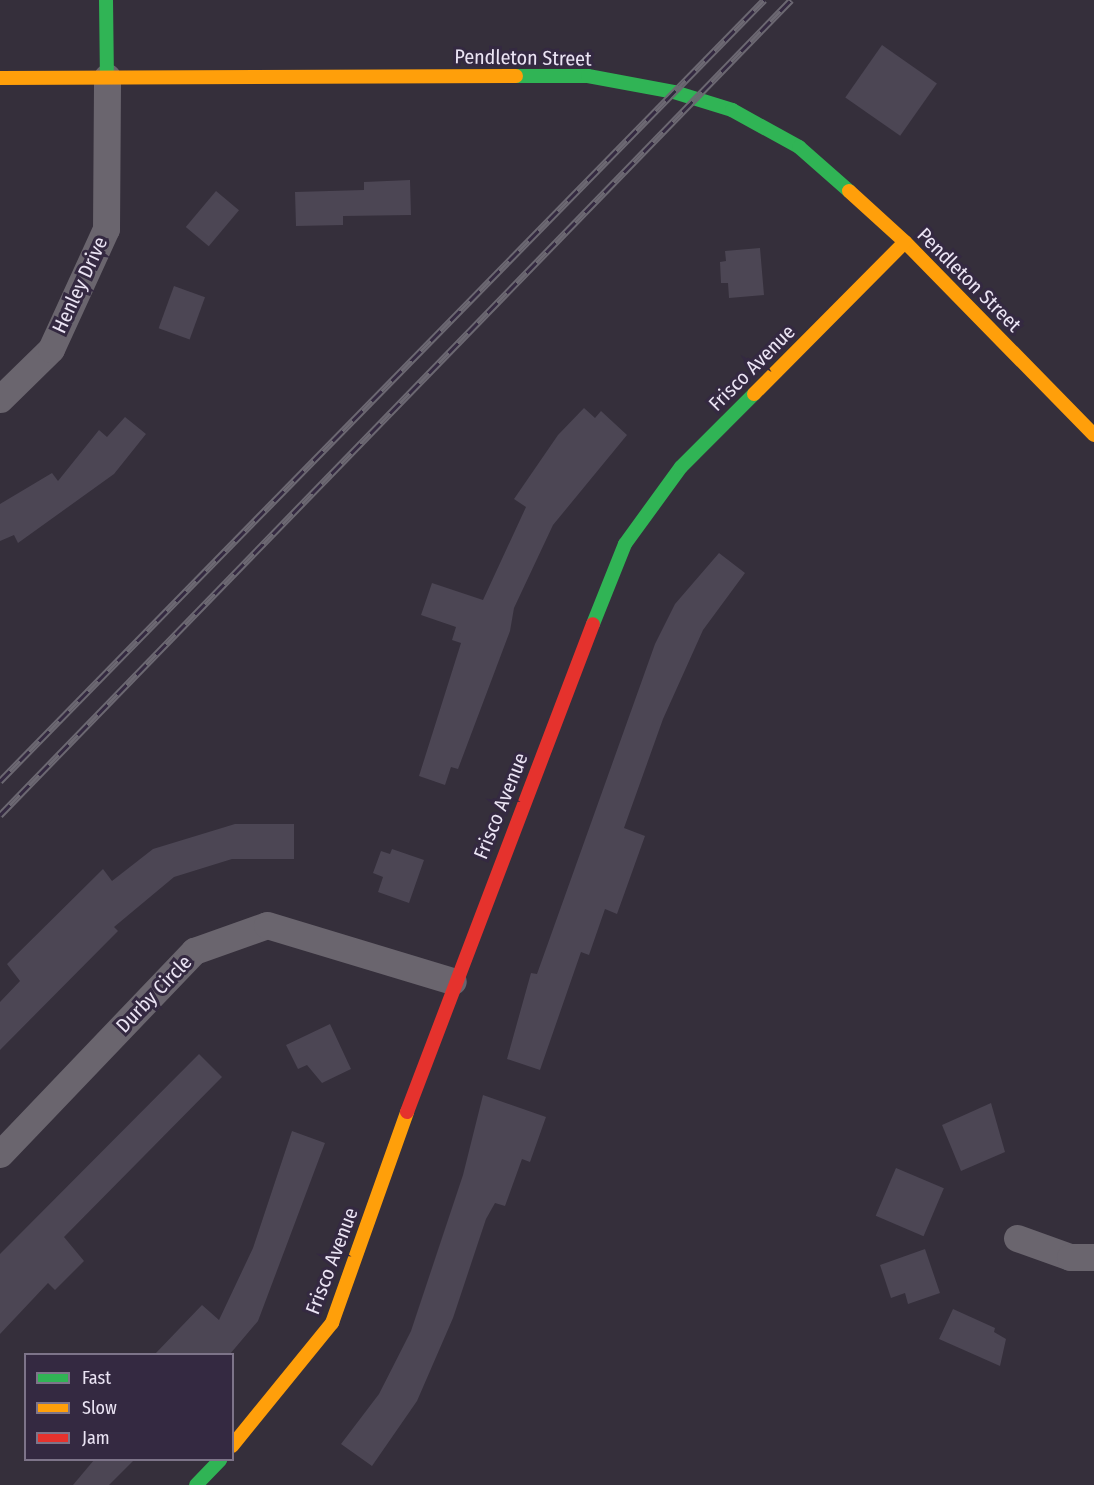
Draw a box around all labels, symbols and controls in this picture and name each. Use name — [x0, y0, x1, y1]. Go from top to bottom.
street label: Pendleton Street — [454, 45, 592, 71]
street label: Pendleton Street — [912, 223, 1026, 337]
street label: Henley Drive — [47, 233, 113, 337]
street label: Frisco Avenue — [704, 320, 800, 416]
street label: Frisco Avenue — [469, 750, 533, 862]
street label: Durby Circle — [111, 950, 197, 1038]
street label: Frisco Avenue — [301, 1204, 363, 1318]
legend — [24, 1353, 234, 1461]
text: Fast — [82, 1367, 111, 1389]
text: Slow — [82, 1397, 117, 1419]
text: Jam — [82, 1427, 110, 1449]

